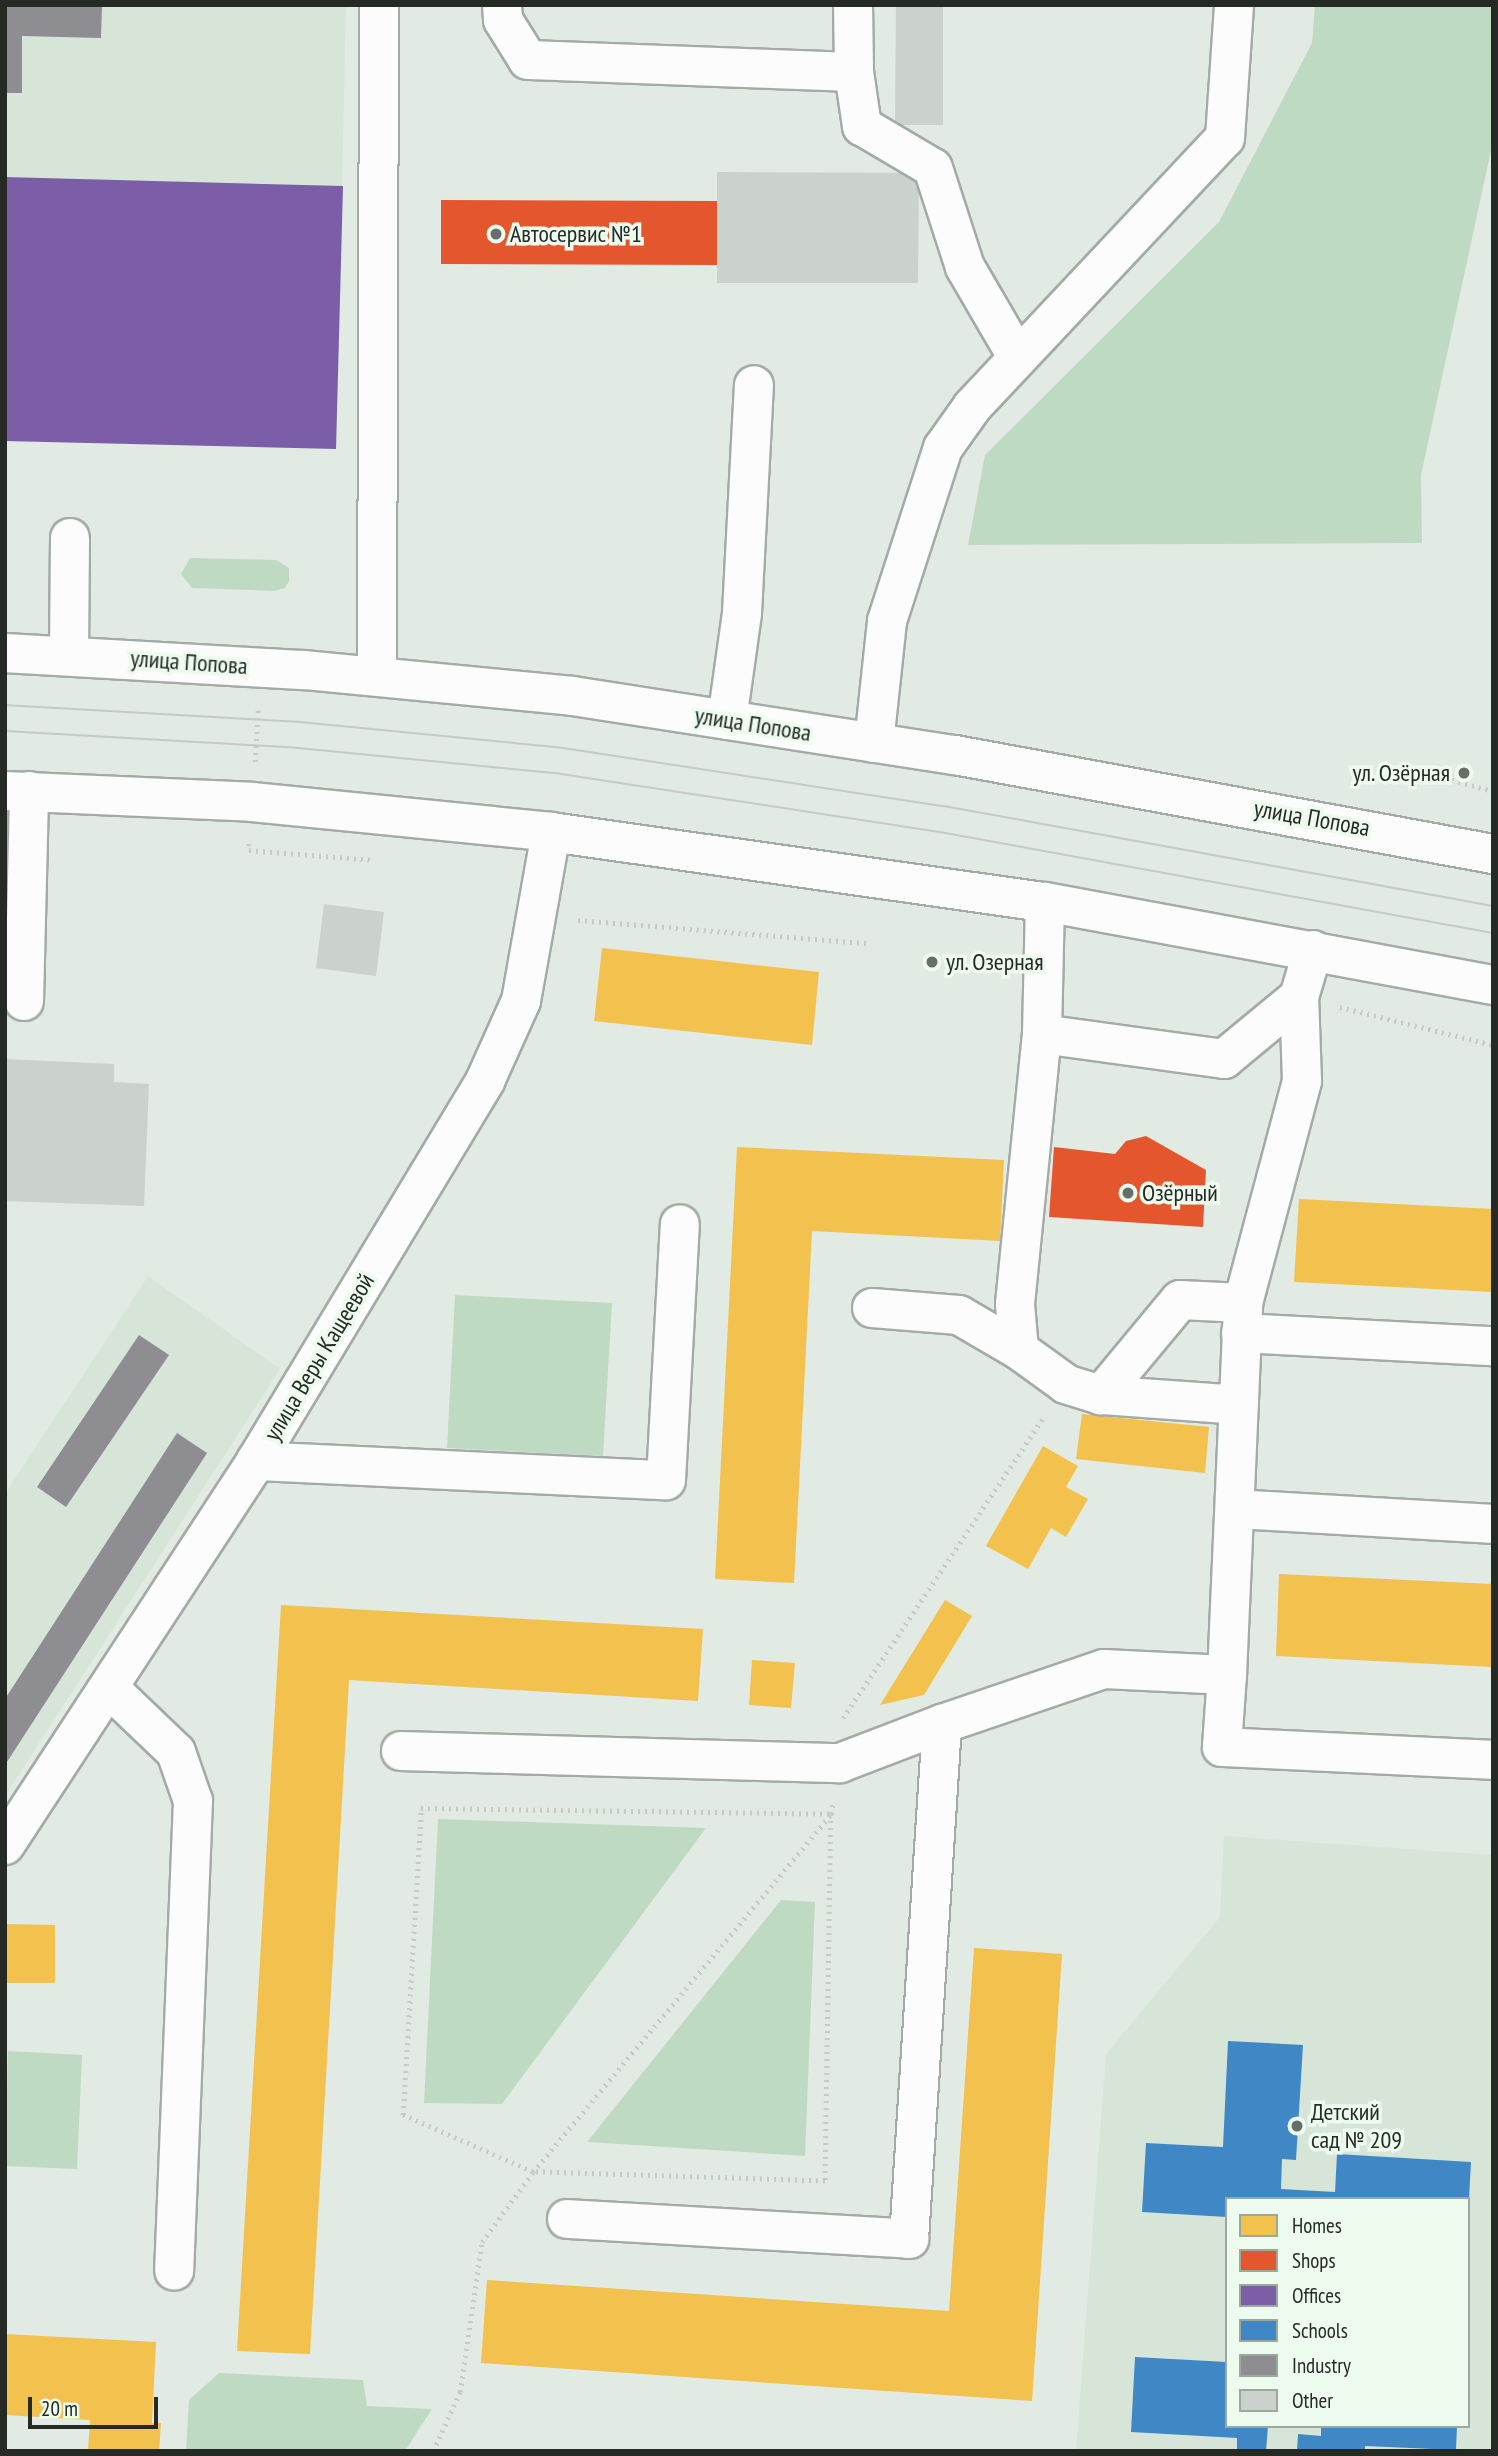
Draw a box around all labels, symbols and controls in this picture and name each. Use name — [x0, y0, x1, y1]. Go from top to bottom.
place label: Автосервис №1 — [510, 220, 642, 248]
marker: Автосервис №1 — [488, 226, 504, 242]
street label: улица Попова — [130, 644, 248, 680]
street label: улица Попова — [693, 701, 813, 747]
place label: ул. Озёрная — [1351, 759, 1450, 787]
marker: ул. Озёрная — [1456, 765, 1472, 781]
street label: улица Попова — [1252, 794, 1372, 842]
place label: ул. Озерная — [946, 948, 1045, 976]
marker: ул. Озерная — [924, 954, 940, 970]
place label: Озёрный — [1142, 1179, 1218, 1207]
marker: Озёрный — [1120, 1185, 1136, 1201]
street label: улица Веры Кащеевой — [258, 1268, 380, 1446]
place label: Детский сад № 209 — [1311, 2098, 1402, 2154]
marker: Детский сад № 209 — [1289, 2118, 1305, 2134]
legend — [1225, 2197, 1470, 2428]
text: Homes — [1292, 2212, 1342, 2239]
text: Shops — [1292, 2247, 1336, 2274]
text: Offices — [1292, 2282, 1341, 2309]
text: Schools — [1292, 2317, 1348, 2344]
text: Industry — [1292, 2352, 1351, 2379]
scale bar — [32, 2382, 161, 2426]
text: Other — [1292, 2387, 1333, 2414]
text: 20 m — [41, 2395, 78, 2422]

